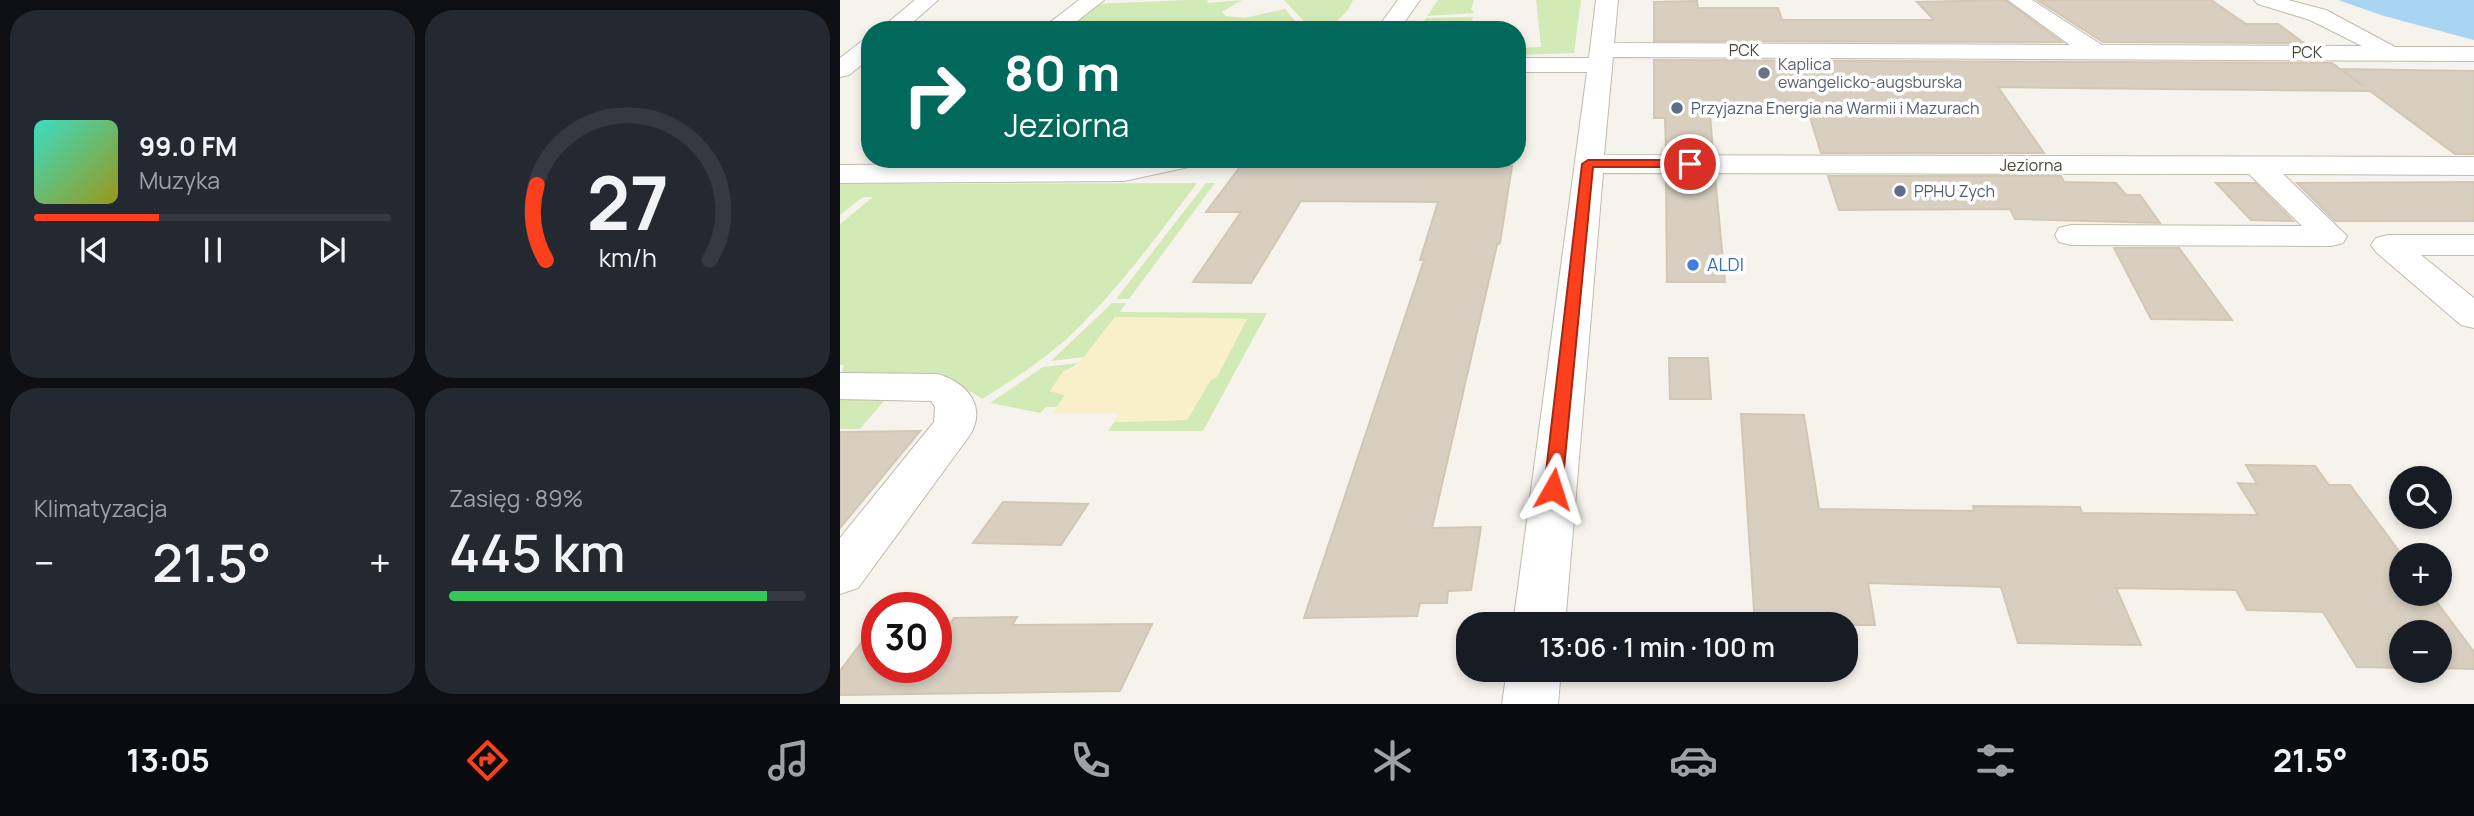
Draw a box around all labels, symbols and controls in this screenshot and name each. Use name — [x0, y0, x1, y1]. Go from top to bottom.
text: 80 m — [1004, 39, 1120, 106]
street label: PCK — [1729, 39, 1760, 61]
street label: PCK — [2292, 41, 2323, 63]
icon: right — [889, 49, 980, 140]
place label: Kaplica ewangelicko-augsburska — [1778, 53, 1962, 93]
marker: Kaplica ewangelicko-augsburska — [1756, 65, 1772, 81]
place label: Przyjazna Energia na Warmii i Mazurach — [1691, 97, 1979, 119]
marker: Przyjazna Energia na Warmii i Mazurach — [1669, 100, 1685, 116]
text: Jeziorna — [1004, 103, 1129, 147]
text: 99.0 FM — [139, 128, 237, 164]
pin — [1660, 134, 1720, 194]
icon: arrive — [1671, 145, 1709, 183]
text: 27 — [586, 153, 669, 253]
street label: Jeziorna — [2000, 154, 2062, 176]
text: Muzyka — [139, 164, 220, 196]
place label: PPHU Zych — [1914, 180, 1995, 202]
marker: PPHU Zych — [1892, 183, 1908, 199]
icon: previous — [75, 231, 113, 269]
icon: pause — [194, 231, 232, 269]
icon: next — [313, 231, 351, 269]
text: km/h — [598, 240, 657, 275]
place label: ALDI — [1707, 252, 1744, 276]
marker: ALDI — [1685, 257, 1701, 273]
position arrow — [1516, 452, 1590, 526]
map controls — [2389, 466, 2452, 683]
button: search — [2389, 466, 2452, 529]
text: Zasięg · 89% — [449, 482, 583, 514]
text: Klimatyzacja — [34, 492, 167, 524]
text: 445 km — [449, 517, 625, 588]
text: 21.5° — [152, 527, 271, 598]
text: − — [34, 536, 55, 588]
text: + — [369, 536, 391, 588]
button: + — [2389, 543, 2452, 606]
speed limit sign: 30 — [861, 592, 952, 683]
button: − — [2389, 620, 2452, 683]
text: 13:06 · 1 min · 100 m — [1539, 629, 1775, 665]
icon: directions — [463, 736, 512, 785]
icon: music — [764, 736, 813, 785]
icon: phone — [1066, 736, 1115, 785]
icon: climate — [1368, 736, 1417, 785]
icon: car — [1669, 736, 1718, 785]
icon: filters — [1971, 736, 2020, 785]
text: 13:05 — [126, 738, 210, 782]
text: 21.5° — [2273, 738, 2348, 782]

